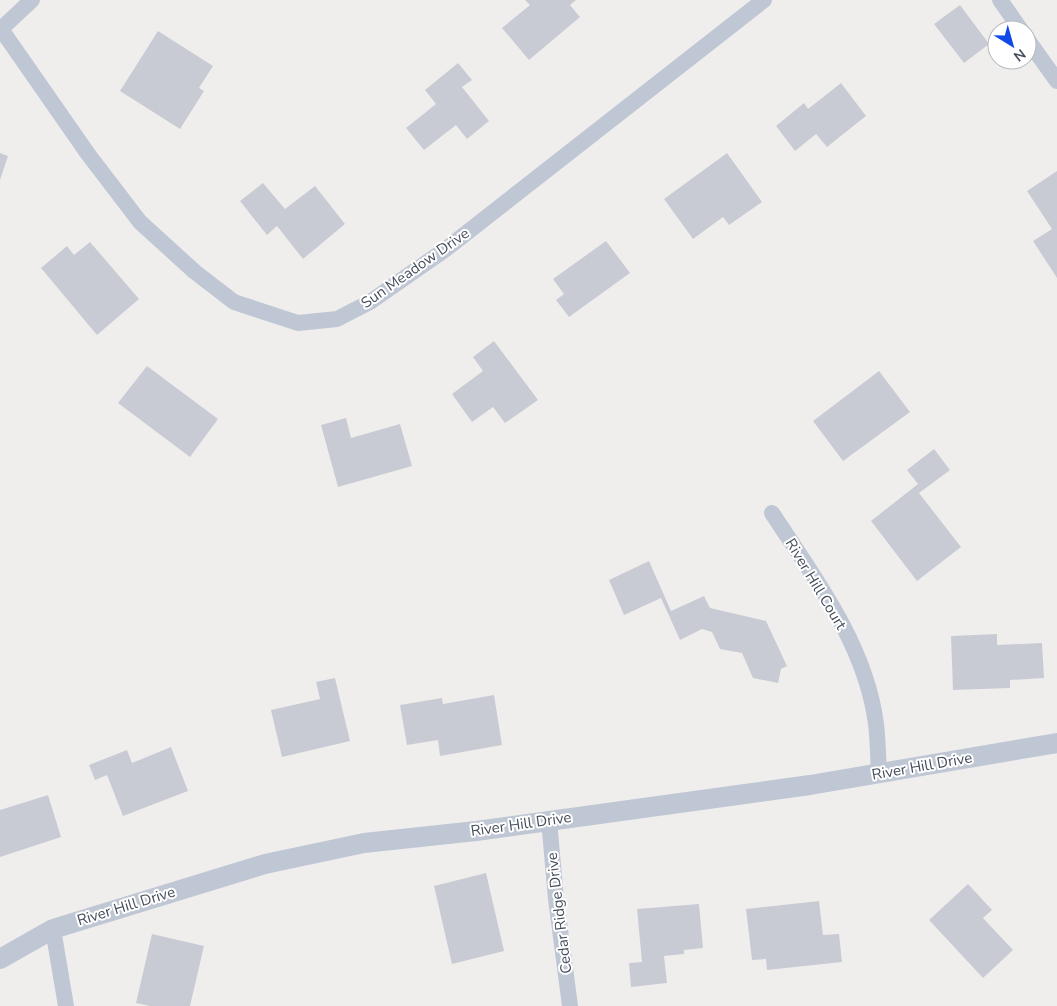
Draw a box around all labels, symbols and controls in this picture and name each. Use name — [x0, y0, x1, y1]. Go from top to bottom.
north arrow — [987, 20, 1037, 70]
text: N — [1010, 44, 1029, 66]
street label: Sun Meadow Drive — [357, 223, 473, 313]
street label: River Hill Court — [781, 535, 852, 634]
street label: River Hill Drive — [870, 747, 974, 785]
street label: River Hill Drive — [469, 807, 573, 841]
street label: Cedar Ridge Drive — [542, 851, 576, 975]
street label: River Hill Drive — [75, 882, 177, 930]

